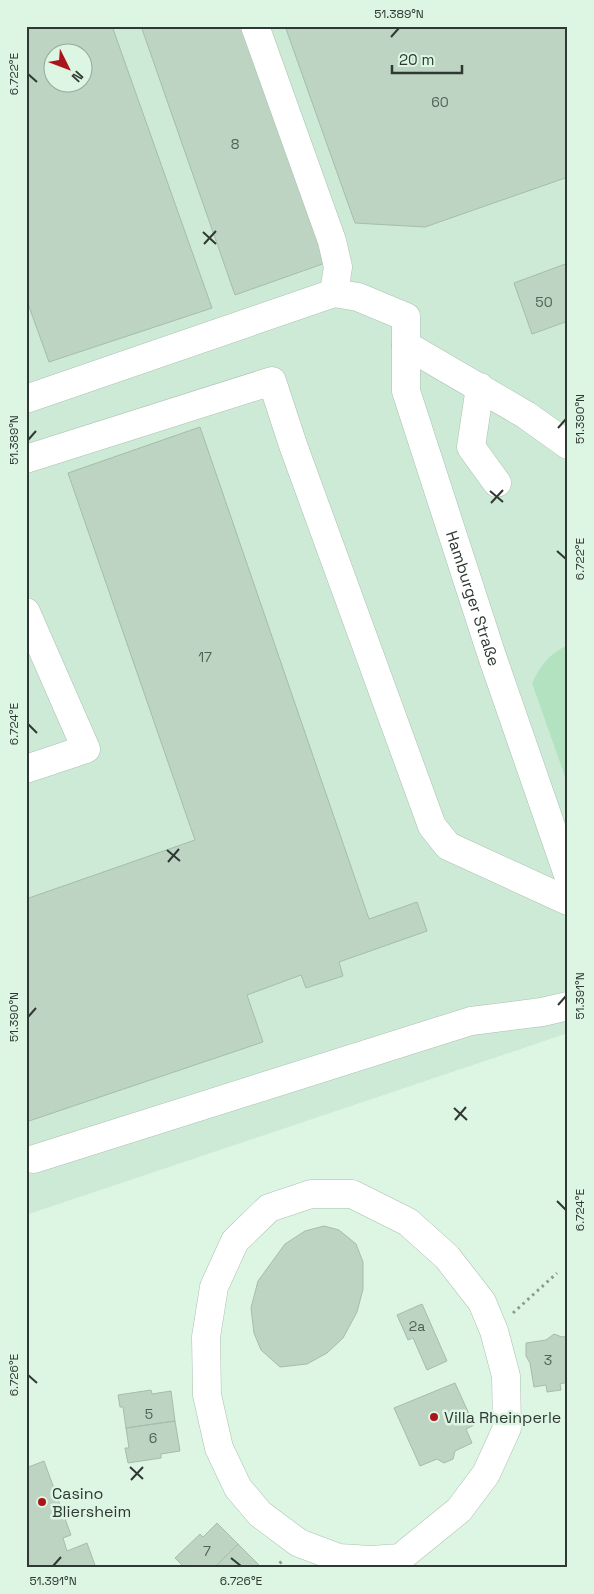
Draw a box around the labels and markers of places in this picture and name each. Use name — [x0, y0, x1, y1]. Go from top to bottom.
place label: Villa Rheinperle — [444, 1407, 561, 1428]
marker: Villa Rheinperle — [428, 1411, 440, 1423]
place label: Casino Bliersheim — [52, 1483, 131, 1522]
marker: Casino Bliersheim — [36, 1496, 48, 1508]

